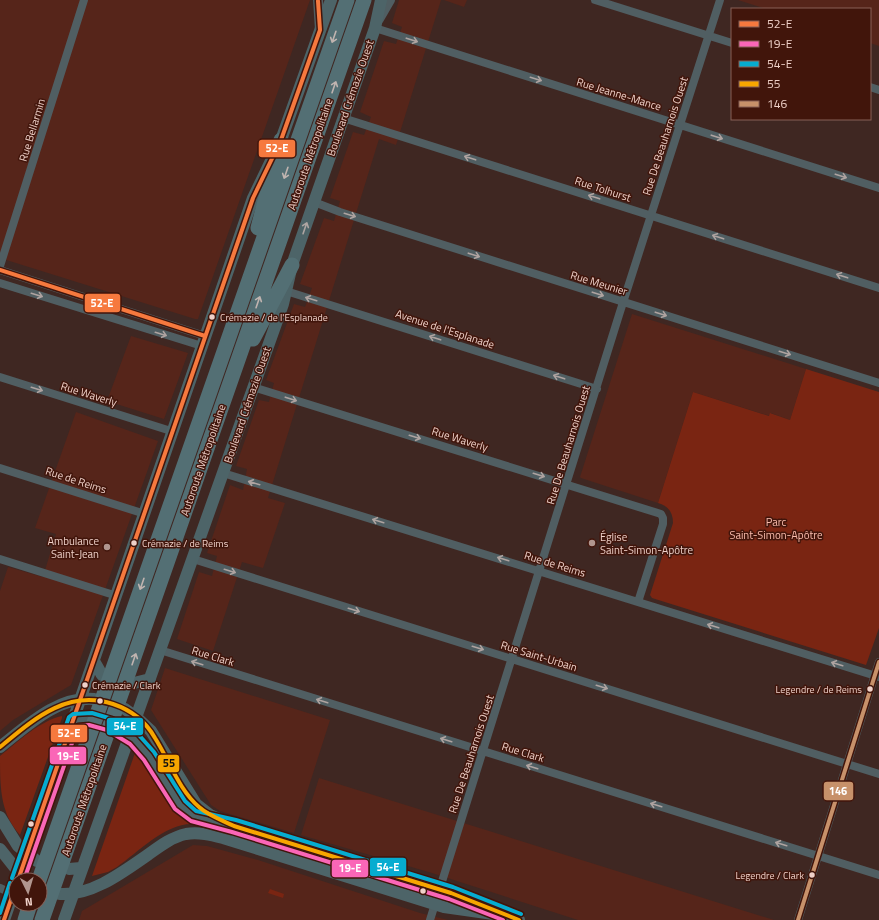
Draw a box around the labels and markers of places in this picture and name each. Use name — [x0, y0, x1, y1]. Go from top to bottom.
place label: Crémazie / de l'Esplanade — [220, 310, 328, 325]
marker: Crémazie / de l'Esplanade — [207, 312, 217, 322]
place label: Église Saint-Simon-Apôtre — [600, 529, 694, 558]
place label: Ambulance Saint-Jean — [47, 533, 99, 562]
place label: Crémazie / de Reims — [142, 536, 229, 551]
marker: Crémazie / de Reims — [129, 538, 139, 548]
marker: Église Saint-Simon-Apôtre — [587, 538, 597, 548]
marker: Ambulance Saint-Jean — [102, 542, 112, 552]
place label: Crémazie / Clark — [92, 678, 161, 693]
marker: Crémazie / Clark — [80, 680, 90, 690]
place label: Legendre / de Reims — [776, 682, 862, 697]
marker: Legendre / de Reims — [865, 684, 875, 694]
unlabelled marker — [95, 696, 105, 706]
unlabelled marker — [26, 819, 36, 829]
place label: Legendre / Clark — [735, 868, 804, 883]
marker: Legendre / Clark — [807, 870, 817, 880]
unlabelled marker — [418, 886, 428, 896]

